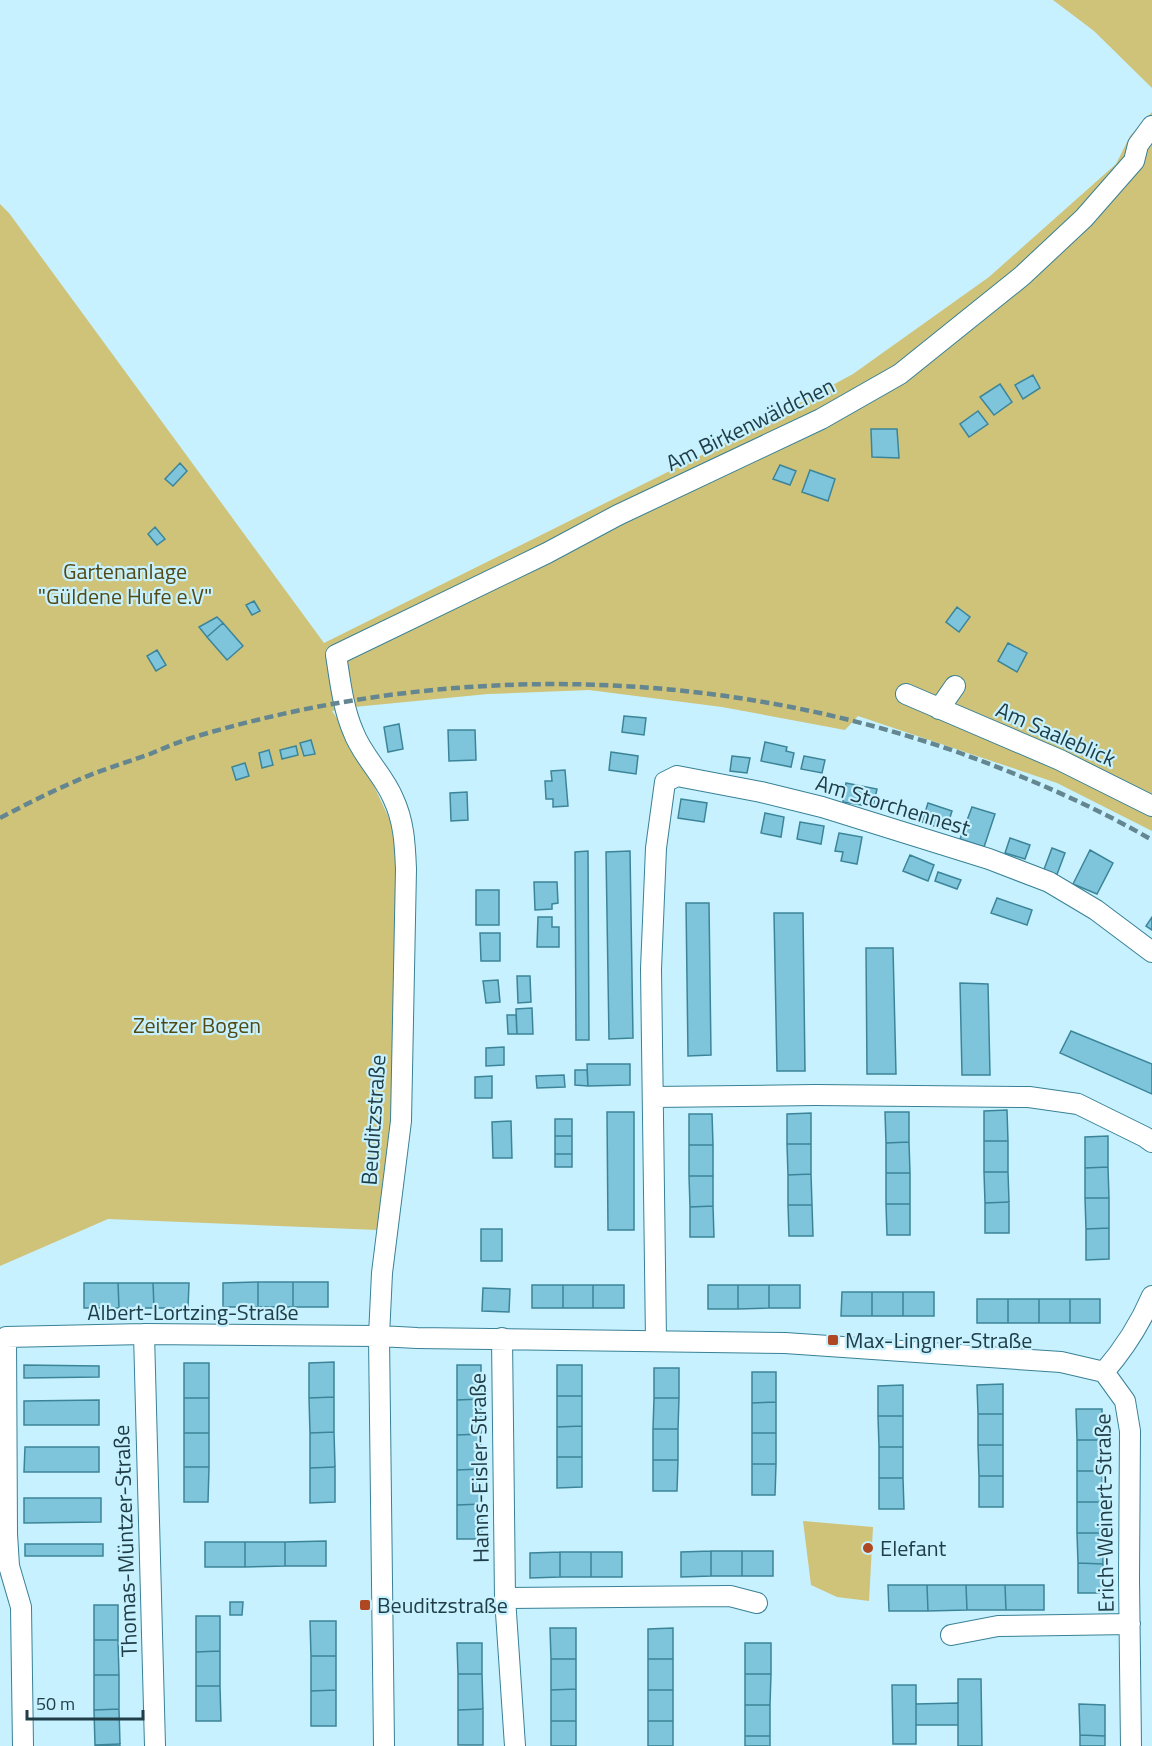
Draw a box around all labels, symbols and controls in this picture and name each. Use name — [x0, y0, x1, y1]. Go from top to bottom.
street label: Am Birkenwäldchen — [660, 368, 840, 480]
park label: Gartenanlage "Güldene Hufe e.V" — [38, 554, 212, 613]
street label: Am Saaleblick — [991, 692, 1122, 776]
street label: Am Storchennest — [812, 765, 975, 845]
park label: Zeitzer Bogen — [133, 1008, 261, 1042]
street label: Beuditzstraße — [351, 1054, 395, 1186]
street label: Albert-Lortzing-Straße — [87, 1295, 299, 1329]
place label: Max-Lingner-Straße — [845, 1323, 1032, 1357]
marker: Max-Lingner-Straße — [826, 1333, 840, 1347]
street label: Hanns-Eisler-Straße — [460, 1373, 498, 1563]
street label: Erich-Weinert-Straße — [1085, 1413, 1123, 1613]
street label: Thomas-Müntzer-Straße — [104, 1424, 146, 1658]
place label: Elefant — [880, 1531, 946, 1565]
marker: Elefant — [861, 1541, 875, 1555]
place label: Beuditzstraße — [377, 1588, 508, 1622]
marker: Beuditzstraße — [358, 1598, 372, 1612]
scale bar — [27, 1683, 142, 1721]
text: 50 m — [36, 1690, 75, 1717]

